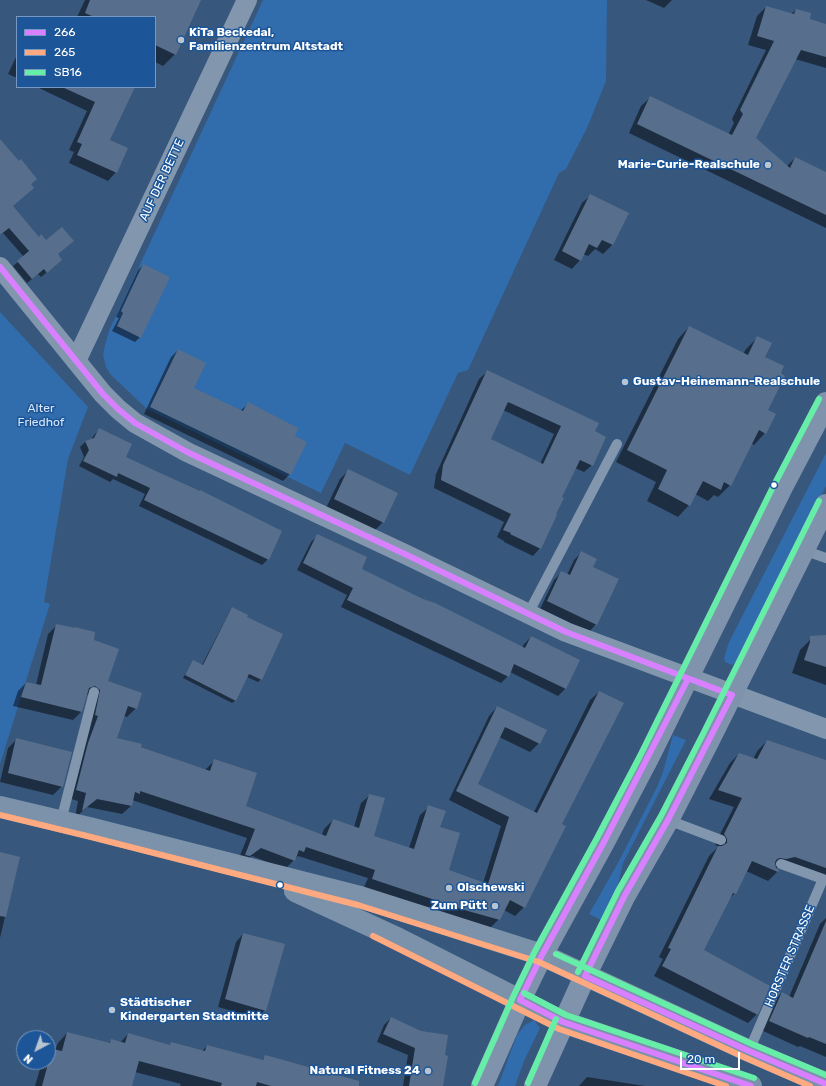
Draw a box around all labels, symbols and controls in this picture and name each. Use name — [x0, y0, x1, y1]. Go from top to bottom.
legend — [16, 16, 156, 88]
text: 266 — [54, 25, 76, 39]
place label: KiTa Beckedal, Familienzentrum Altstadt — [189, 26, 343, 54]
marker: KiTa Beckedal, Familienzentrum Altstadt — [176, 35, 186, 45]
text: 265 — [54, 45, 75, 59]
text: SB16 — [54, 65, 82, 79]
street label: AUF DER BETTE — [137, 137, 187, 223]
place label: Marie-Curie-Realschule — [618, 158, 760, 172]
marker: Marie-Curie-Realschule — [763, 160, 773, 170]
place label: Gustav-Heinemann-Realschule — [633, 375, 820, 389]
marker: Gustav-Heinemann-Realschule — [620, 377, 630, 387]
park label: Alter Friedhof — [18, 402, 64, 430]
unlabelled marker — [769, 480, 779, 490]
unlabelled marker — [275, 880, 285, 890]
place label: Olschewski — [457, 881, 524, 895]
marker: Olschewski — [444, 883, 454, 893]
place label: Zum Pütt — [431, 899, 487, 913]
marker: Zum Pütt — [490, 901, 500, 911]
street label: HORSTER STRASSE — [762, 903, 818, 1009]
place label: Städtischer Kindergarten Stadtmitte — [120, 996, 269, 1024]
marker: Städtischer Kindergarten Stadtmitte — [107, 1005, 117, 1015]
north arrow — [16, 1030, 56, 1070]
scale bar — [682, 1044, 742, 1070]
text: N — [21, 1051, 36, 1066]
text: 20 m — [687, 1052, 715, 1066]
place label: Natural Fitness 24 — [310, 1064, 420, 1078]
marker: Natural Fitness 24 — [423, 1066, 433, 1076]

